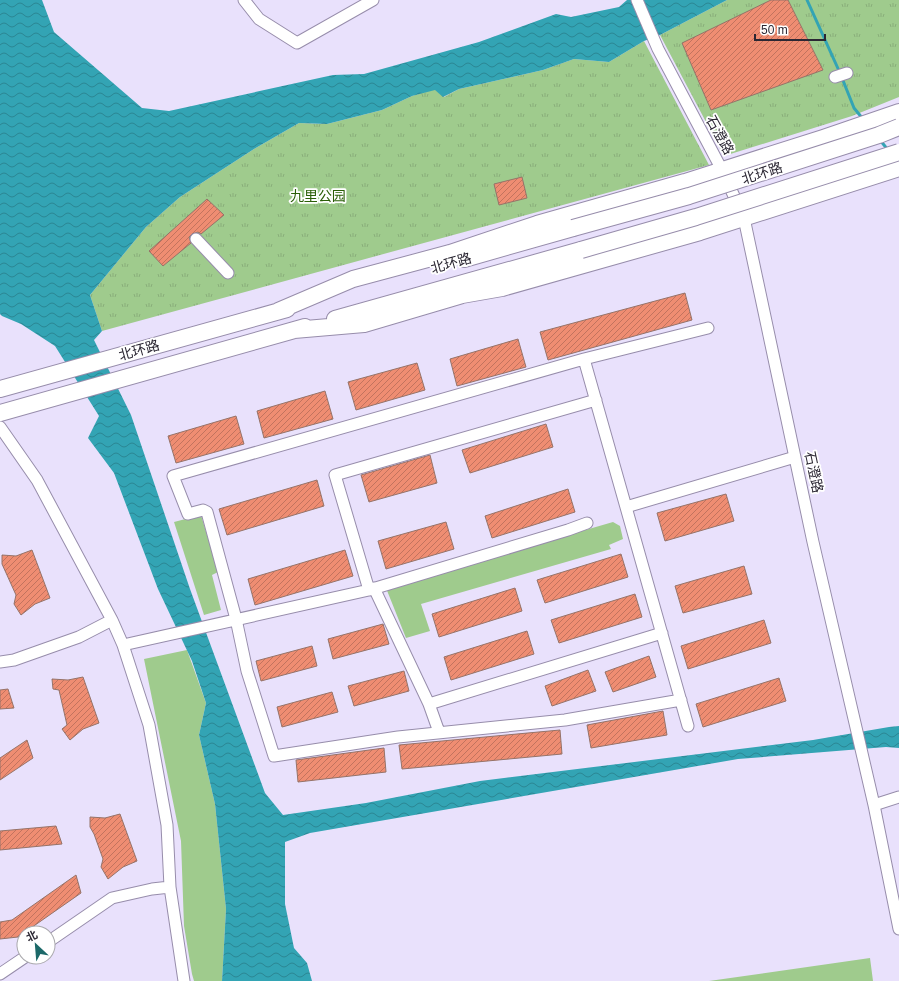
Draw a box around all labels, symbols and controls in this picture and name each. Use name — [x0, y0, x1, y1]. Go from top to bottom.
scale bar — [755, 16, 825, 42]
text: 50 m — [761, 23, 788, 37]
street label: 石澄路 — [703, 113, 737, 157]
street label: 北环路 — [740, 159, 784, 187]
park label: 九里公园 — [290, 188, 346, 204]
street label: 北环路 — [429, 250, 473, 276]
street label: 北环路 — [117, 337, 161, 363]
street label: 石澄路 — [802, 450, 826, 494]
north arrow — [16, 925, 56, 965]
text: 北 — [24, 928, 39, 944]

